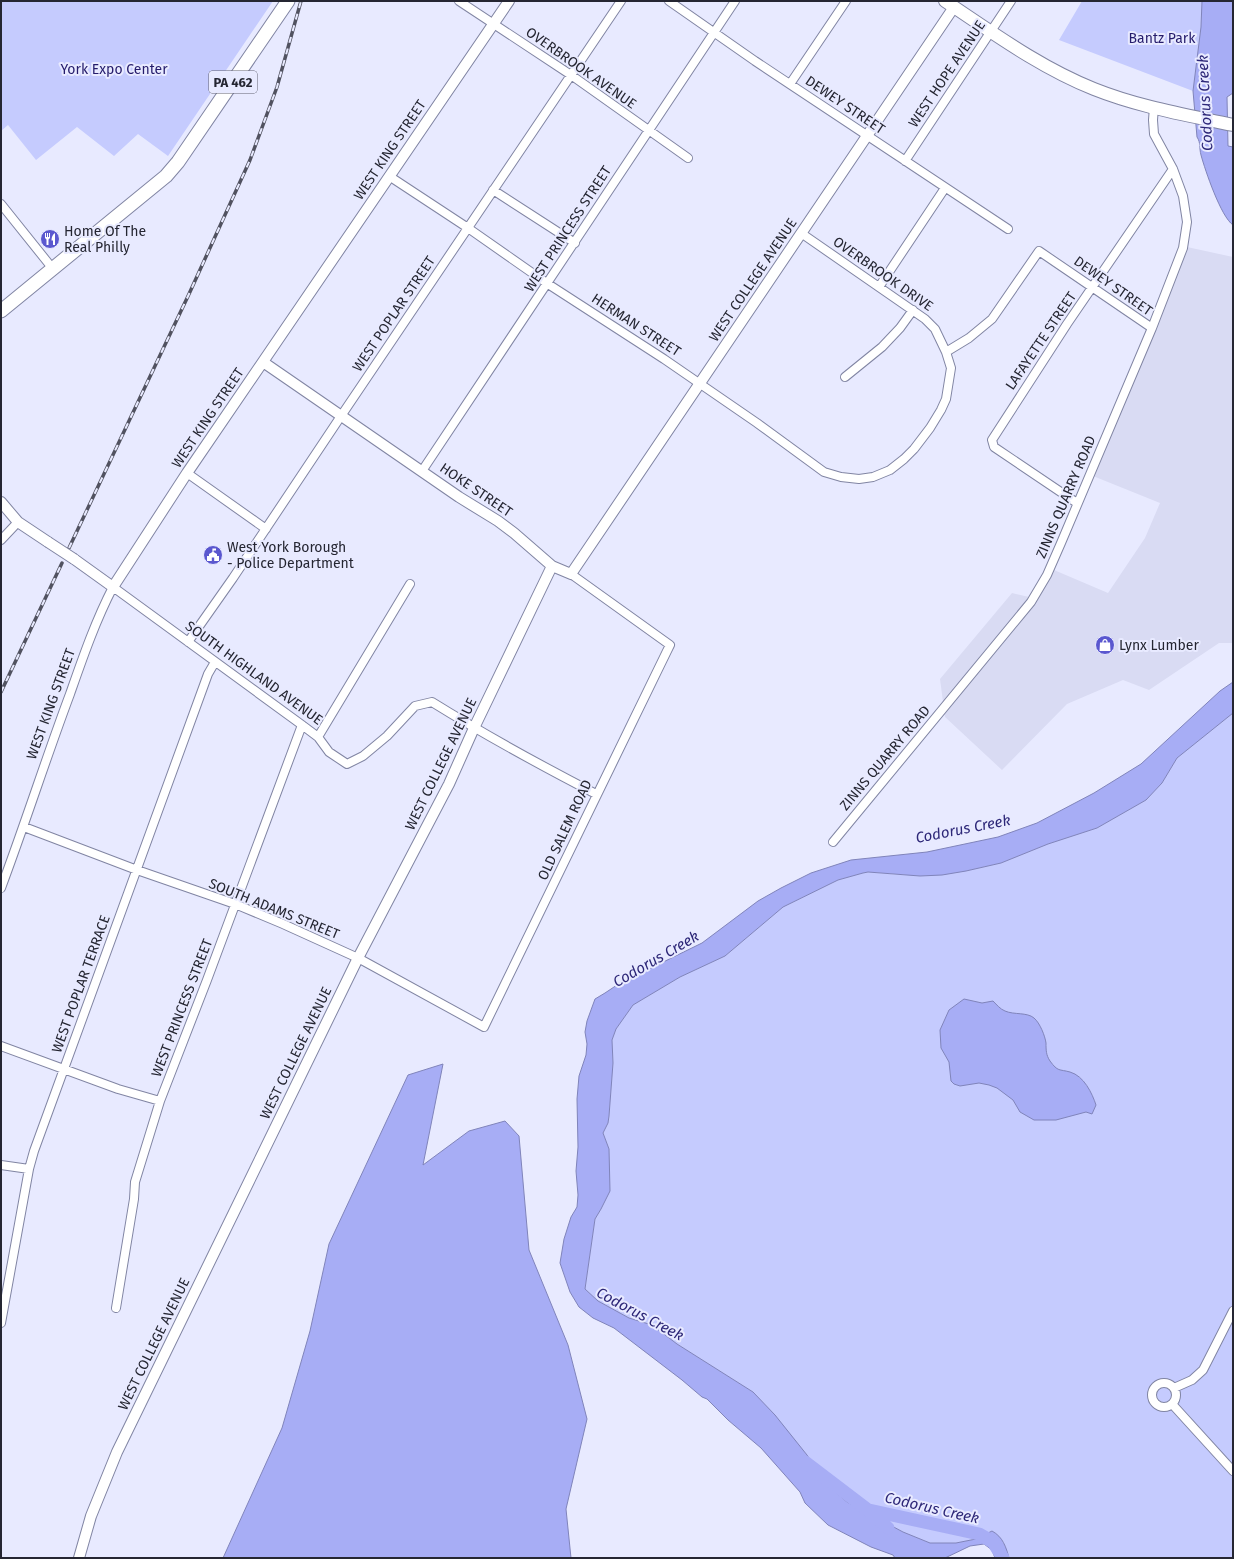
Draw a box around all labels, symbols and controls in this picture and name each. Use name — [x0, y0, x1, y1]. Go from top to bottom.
street label: WEST HOPE AVENUE — [905, 17, 989, 131]
street label: OVERBROOK AVENUE — [522, 23, 640, 113]
park label: Bantz Park — [1129, 30, 1196, 47]
water label: Codorus Creek — [1193, 54, 1217, 152]
park label: York Expo Center — [60, 61, 168, 78]
road number: PA 462 — [209, 71, 257, 93]
street label: DEWEY STREET — [802, 72, 889, 138]
street label: WEST KING STREET — [350, 96, 430, 203]
street label: WEST PRINCESS STREET — [521, 162, 615, 295]
street label: WEST COLLEGE AVENUE — [705, 215, 801, 345]
place label: Home Of The Real Philly — [64, 223, 146, 256]
restaurant icon: Home Of The Real Philly — [39, 228, 61, 250]
street label: OVERBROOK DRIVE — [830, 233, 936, 315]
street label: WEST POPLAR STREET — [349, 252, 439, 375]
street label: DEWEY STREET — [1070, 253, 1156, 320]
street label: LAFAYETTE STREET — [1002, 288, 1081, 393]
street label: HERMAN STREET — [588, 290, 684, 361]
street label: WEST KING STREET — [168, 364, 248, 471]
street label: ZINNS QUARRY ROAD — [1032, 433, 1100, 561]
street label: HOKE STREET — [436, 459, 516, 521]
place label: West York Borough - Police Department — [227, 539, 355, 572]
public building icon: West York Borough - Police Department — [202, 544, 224, 566]
street label: SOUTH HIGHLAND AVENUE — [182, 617, 326, 729]
shop icon: Lynx Lumber — [1094, 634, 1116, 656]
place label: Lynx Lumber — [1119, 637, 1199, 654]
street label: WEST KING STREET — [23, 645, 79, 762]
street label: WEST COLLEGE AVENUE — [402, 695, 480, 833]
street label: ZINNS QUARRY ROAD — [836, 702, 934, 814]
street label: OLD SALEM ROAD — [534, 777, 596, 883]
water label: Codorus Creek — [914, 811, 1012, 847]
street label: SOUTH ADAMS STREET — [206, 875, 342, 943]
street label: WEST POPLAR TERRACE — [48, 913, 114, 1055]
water label: Codorus Creek — [610, 927, 702, 991]
street label: WEST PRINCESS STREET — [148, 936, 216, 1080]
street label: WEST COLLEGE AVENUE — [257, 984, 335, 1122]
street label: WEST COLLEGE AVENUE — [115, 1275, 193, 1413]
water label: Codorus Creek — [593, 1283, 687, 1345]
water label: Codorus Creek — [883, 1488, 981, 1528]

